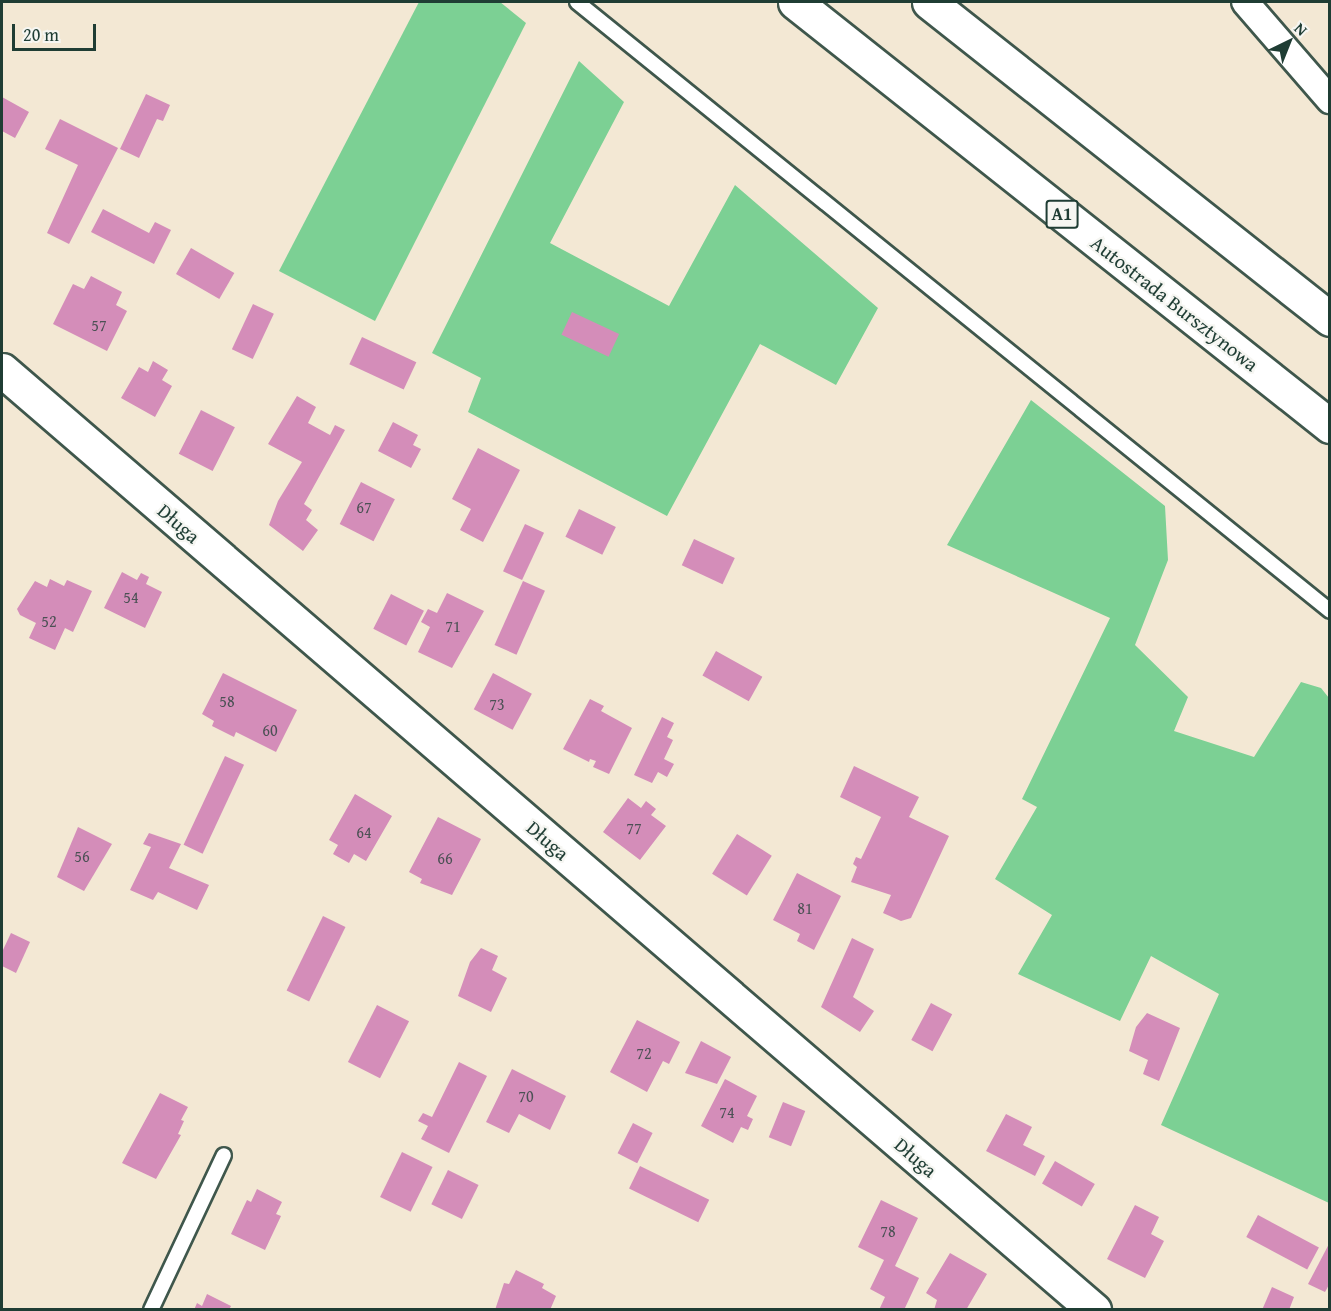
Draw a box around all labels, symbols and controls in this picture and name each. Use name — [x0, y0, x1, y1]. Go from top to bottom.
scale bar — [15, 12, 99, 50]
north arrow — [1259, 12, 1319, 72]
text: N — [1289, 16, 1313, 41]
text: 20 m — [23, 21, 59, 48]
road number: A1 — [1046, 199, 1078, 229]
street label: Autostrada Bursztynowa — [1087, 230, 1263, 376]
house number: 57 — [91, 315, 107, 335]
house number: 67 — [356, 497, 372, 517]
street label: Długa — [153, 498, 205, 548]
house number: 54 — [123, 587, 139, 607]
house number: 52 — [41, 611, 57, 631]
house number: 71 — [445, 616, 461, 636]
house number: 58 — [219, 691, 235, 711]
house number: 73 — [489, 694, 505, 714]
house number: 60 — [262, 720, 278, 740]
street label: Długa — [522, 815, 574, 865]
house number: 77 — [626, 818, 642, 838]
house number: 64 — [356, 822, 372, 842]
house number: 56 — [74, 846, 90, 866]
house number: 66 — [437, 848, 453, 868]
house number: 81 — [797, 898, 813, 918]
house number: 72 — [636, 1043, 652, 1063]
house number: 70 — [518, 1086, 534, 1106]
house number: 74 — [719, 1102, 735, 1122]
street label: Długa — [890, 1132, 942, 1182]
house number: 78 — [880, 1221, 896, 1241]

